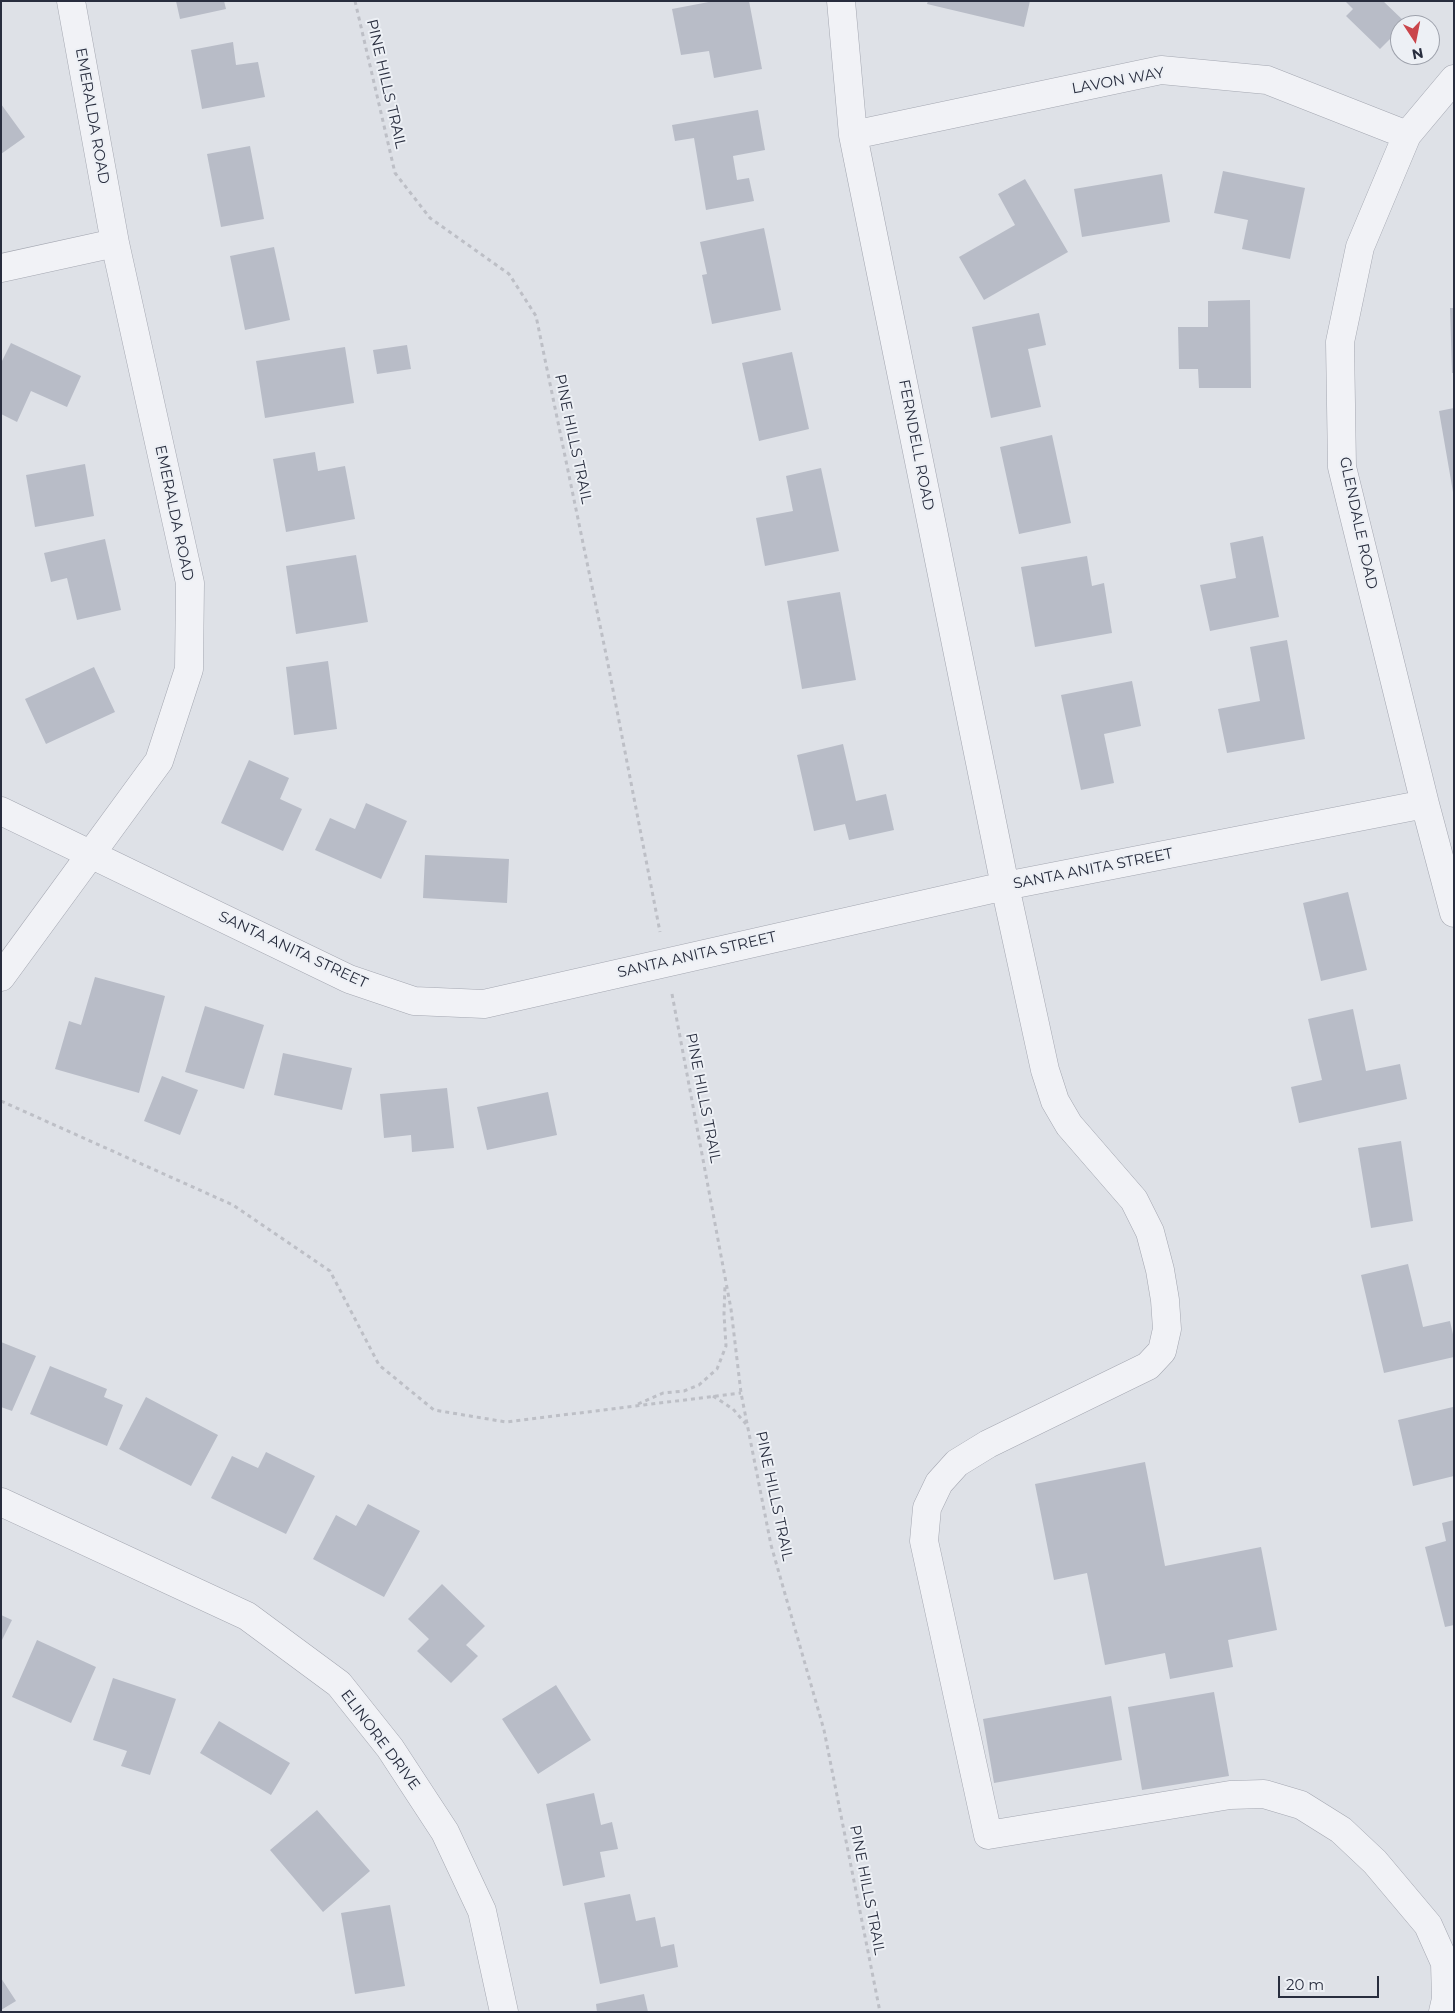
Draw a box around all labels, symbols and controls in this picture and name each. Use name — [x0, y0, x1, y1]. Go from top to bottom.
north arrow — [1390, 15, 1440, 65]
street label: PINE HILLS TRAIL — [362, 18, 410, 150]
text: N — [1410, 44, 1425, 64]
street label: EMERALDA ROAD — [71, 46, 113, 186]
street label: LAVON WAY — [1070, 64, 1166, 98]
street label: PINE HILLS TRAIL — [550, 372, 596, 506]
street label: FERNDELL ROAD — [894, 378, 938, 512]
street label: EMERALDA ROAD — [151, 444, 197, 582]
street label: GLENDALE ROAD — [1335, 455, 1381, 591]
street label: SANTA ANITA STREET — [1012, 845, 1174, 893]
street label: SANTA ANITA STREET — [216, 908, 370, 992]
street label: SANTA ANITA STREET — [616, 928, 778, 982]
street label: PINE HILLS TRAIL — [682, 1031, 724, 1165]
street label: PINE HILLS TRAIL — [751, 1429, 797, 1563]
street label: ELINORE DRIVE — [336, 1686, 424, 1794]
street label: PINE HILLS TRAIL — [846, 1823, 888, 1957]
scale bar — [1280, 1966, 1381, 1998]
text: 20 m — [1286, 1975, 1324, 1994]

